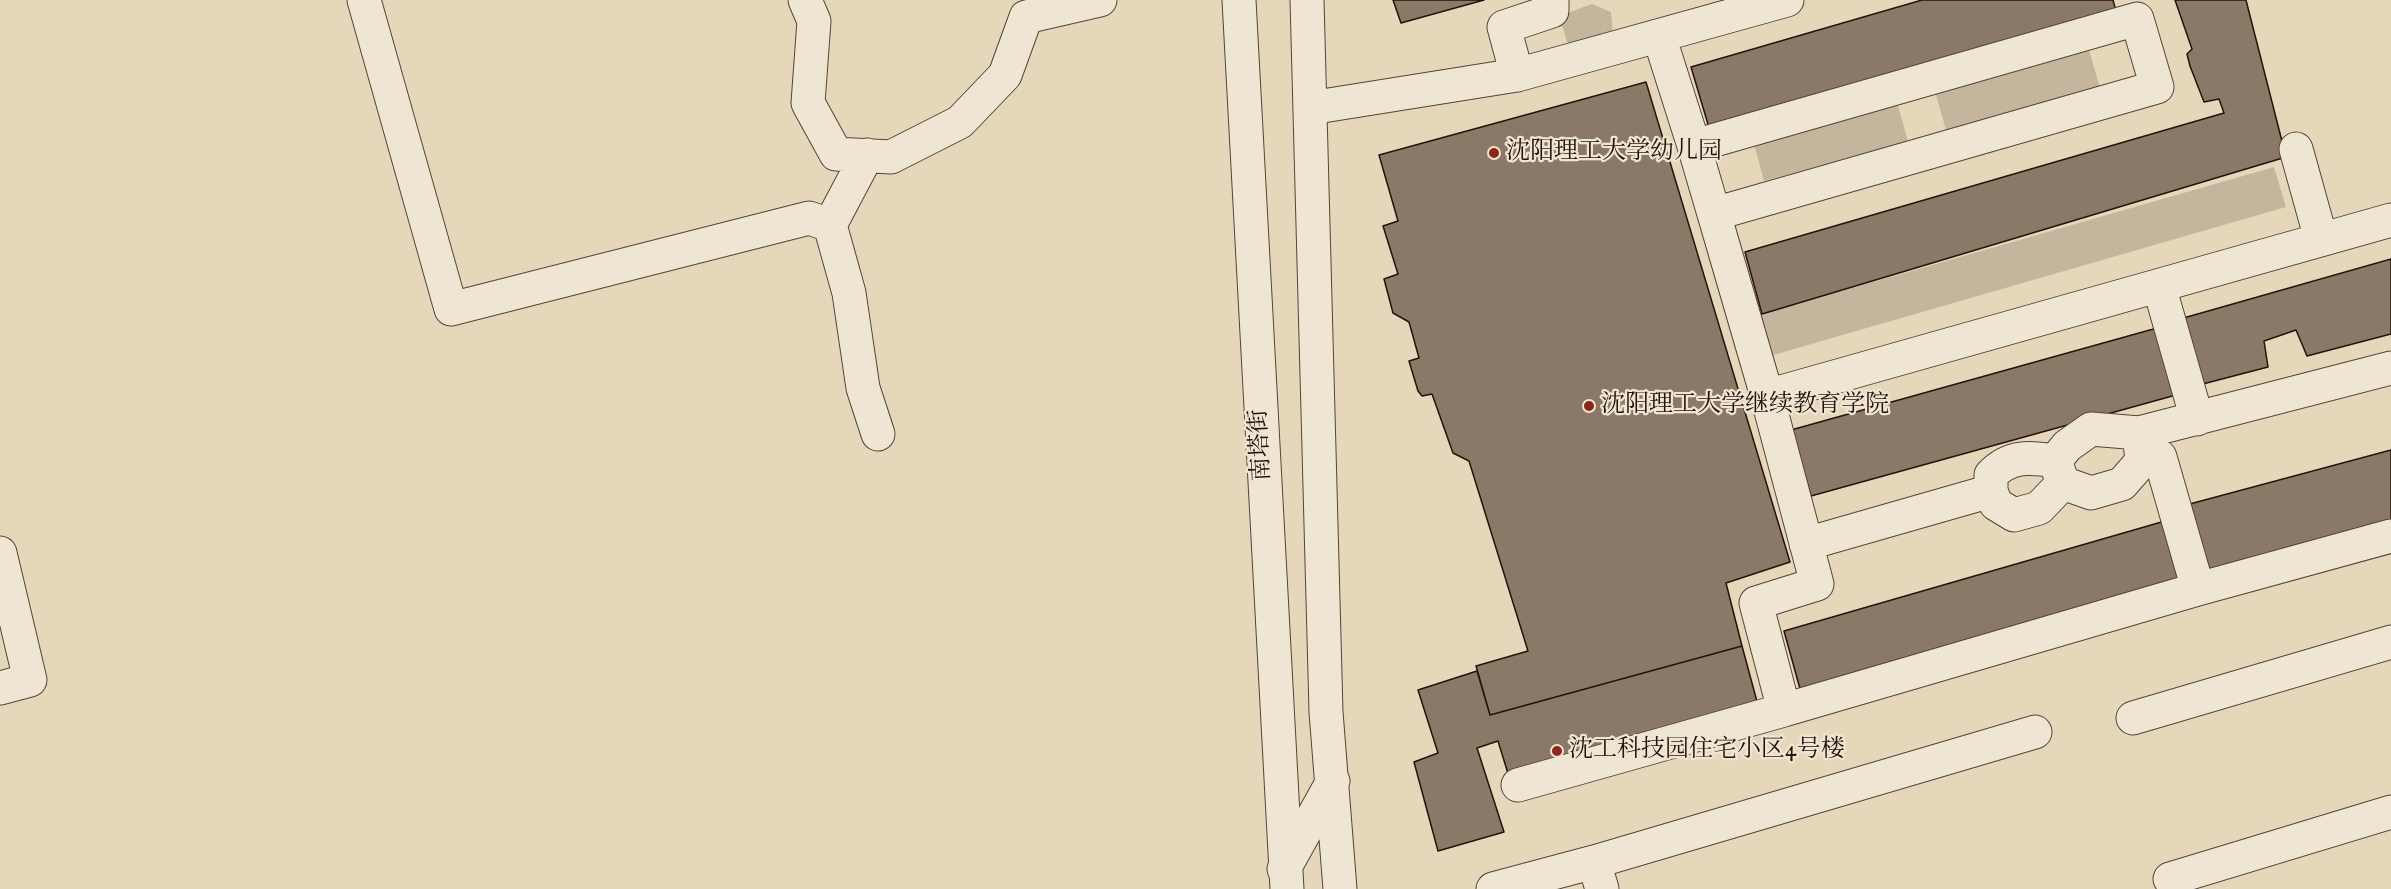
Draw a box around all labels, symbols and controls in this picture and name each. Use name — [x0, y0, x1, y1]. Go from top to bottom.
place label: 沈阳理工大学幼儿园 — [1506, 139, 1722, 167]
marker: 沈阳理工大学幼儿园 — [1487, 146, 1501, 160]
place label: 沈阳理工大学继续教育学院 — [1601, 392, 1889, 420]
marker: 沈阳理工大学继续教育学院 — [1582, 399, 1596, 413]
street label: 南塔街 — [1246, 408, 1278, 482]
place label: 沈工科技园住宅小区4号楼 — [1569, 737, 1845, 765]
marker: 沈工科技园住宅小区4号楼 — [1550, 744, 1564, 758]

